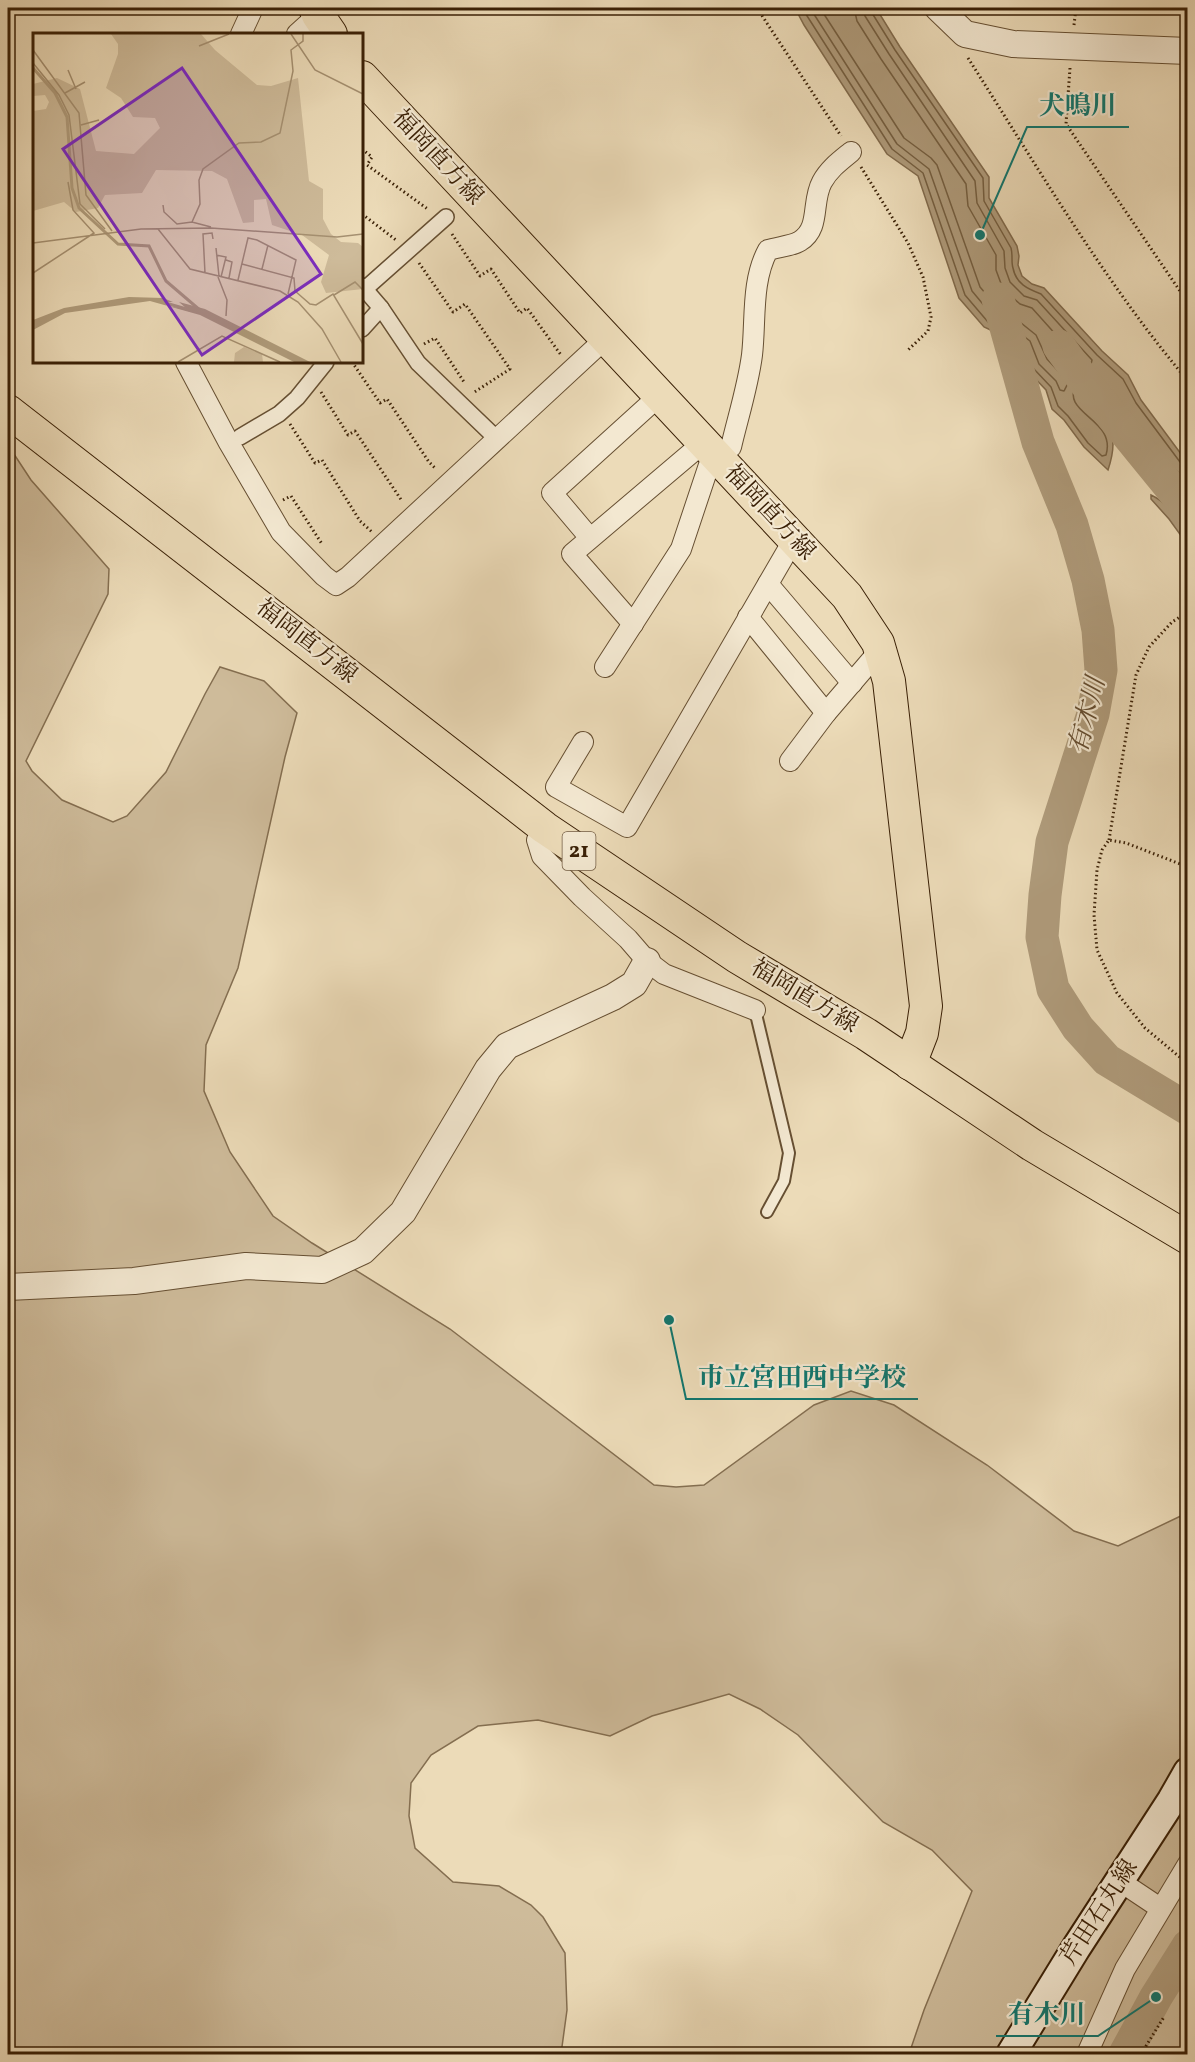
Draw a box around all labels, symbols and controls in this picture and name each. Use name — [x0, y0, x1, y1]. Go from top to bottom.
inset map — [33, 33, 363, 363]
callout: 犬鳴川 — [1027, 83, 1129, 127]
text: 犬鳴川 — [1039, 89, 1117, 125]
street label: 福岡直方線 — [384, 103, 490, 213]
street label: 福岡直方線 — [716, 458, 822, 568]
street label: 福岡直方線 — [248, 592, 364, 692]
water label: 有木川 — [1061, 671, 1116, 758]
road number: 21 — [562, 832, 596, 870]
street label: 福岡直方線 — [744, 952, 864, 1042]
callout: 市立宮田西中学校 — [686, 1355, 918, 1399]
text: 市立宮田西中学校 — [698, 1361, 906, 1397]
street label: 芹田石丸線 — [1053, 1853, 1147, 1973]
callout: 有木川 — [996, 1992, 1098, 2036]
text: 有木川 — [1008, 1998, 1086, 2034]

